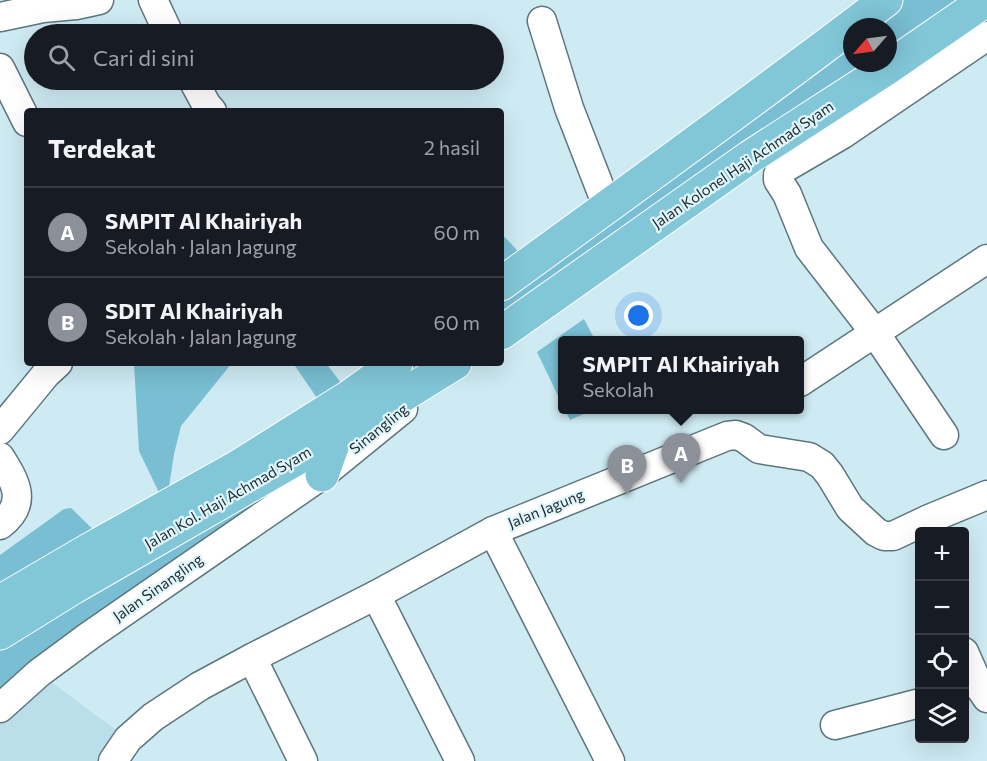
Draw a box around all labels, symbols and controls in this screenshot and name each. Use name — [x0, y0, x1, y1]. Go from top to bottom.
north arrow — [843, 18, 897, 72]
search box — [24, 24, 504, 90]
icon: search — [45, 41, 78, 74]
text: Cari di sini — [93, 44, 195, 71]
street label: Jalan Kolonel Haji Achmad Syam — [648, 97, 837, 232]
text: Terdekat — [48, 132, 155, 163]
text: 2 hasil — [424, 135, 480, 159]
text: SMPIT Al Khairiyah — [105, 207, 302, 234]
text: A — [60, 220, 75, 244]
text: 60 m — [434, 220, 480, 244]
text: Sekolah · Jalan Jagung — [105, 234, 297, 258]
text: SDIT Al Khairiyah — [105, 297, 283, 324]
your location — [624, 301, 653, 330]
text: B — [61, 310, 74, 334]
text: 60 m — [434, 310, 480, 334]
text: Sekolah · Jalan Jagung — [105, 324, 297, 348]
popup — [558, 336, 804, 414]
text: SMPIT Al Khairiyah — [582, 350, 780, 377]
text: Sekolah — [582, 377, 654, 401]
street label: Sinangling — [345, 399, 411, 457]
pin: A — [662, 434, 700, 483]
street label: Jalan Kol. Haji Achmad Syam — [141, 442, 314, 552]
pin: B — [608, 446, 646, 495]
street label: Jalan Jagung — [505, 485, 586, 532]
map controls — [915, 527, 969, 743]
button: + — [915, 527, 969, 581]
street label: Jalan Sinangling — [109, 550, 206, 625]
button: − — [915, 581, 969, 635]
button: locate — [915, 635, 969, 689]
button: layers — [915, 689, 969, 743]

